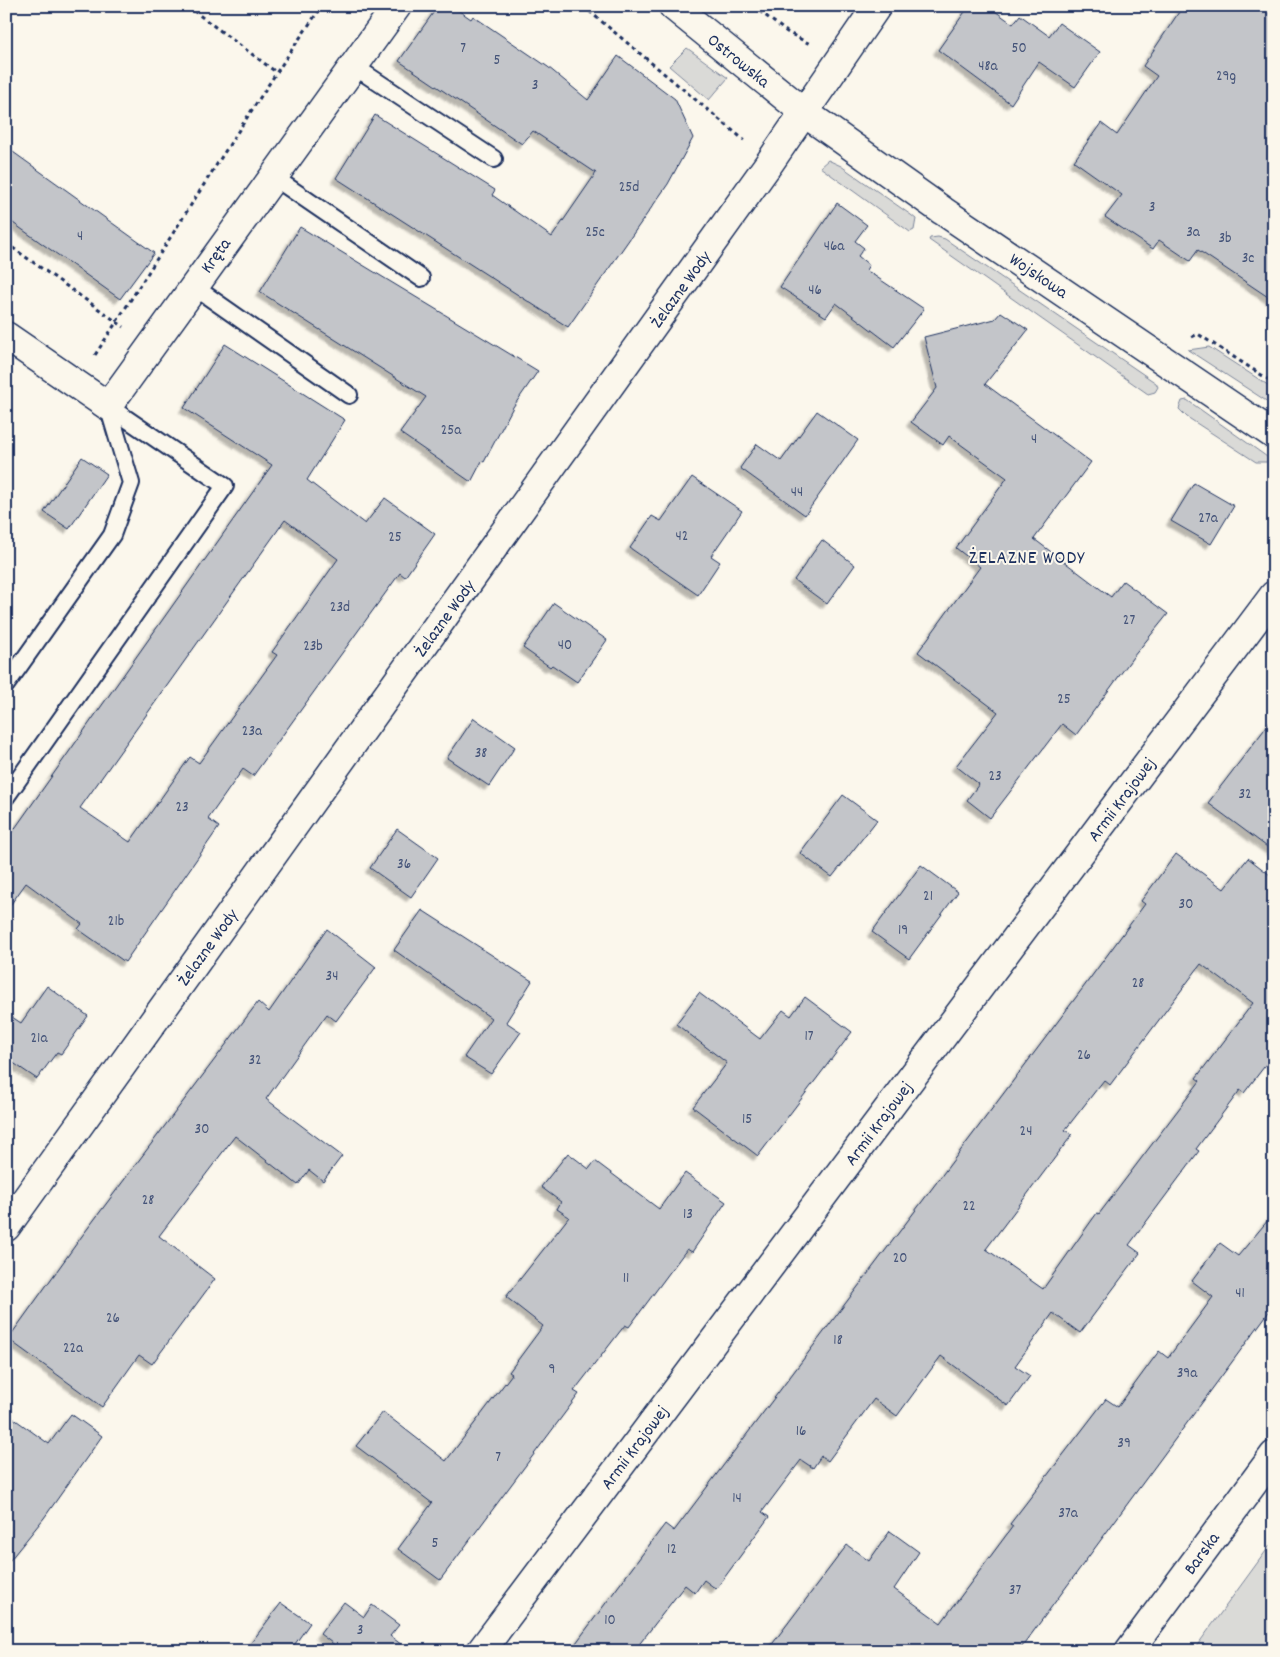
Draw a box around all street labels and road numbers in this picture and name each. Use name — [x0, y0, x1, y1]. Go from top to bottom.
street label: Ostrowska — [701, 29, 775, 95]
street label: Kręta — [196, 233, 239, 279]
street label: Żelazne Wody — [645, 246, 719, 334]
street label: Wojskowa — [1003, 248, 1072, 306]
street label: Żelazne Wody — [409, 575, 483, 663]
street label: Armii Krajowej — [1083, 753, 1163, 848]
street label: Żelazne Wody — [172, 904, 246, 992]
street label: Armii Krajowej — [840, 1077, 920, 1172]
street label: Armii Krajowej — [596, 1401, 676, 1496]
street label: Barska — [1179, 1528, 1227, 1581]

